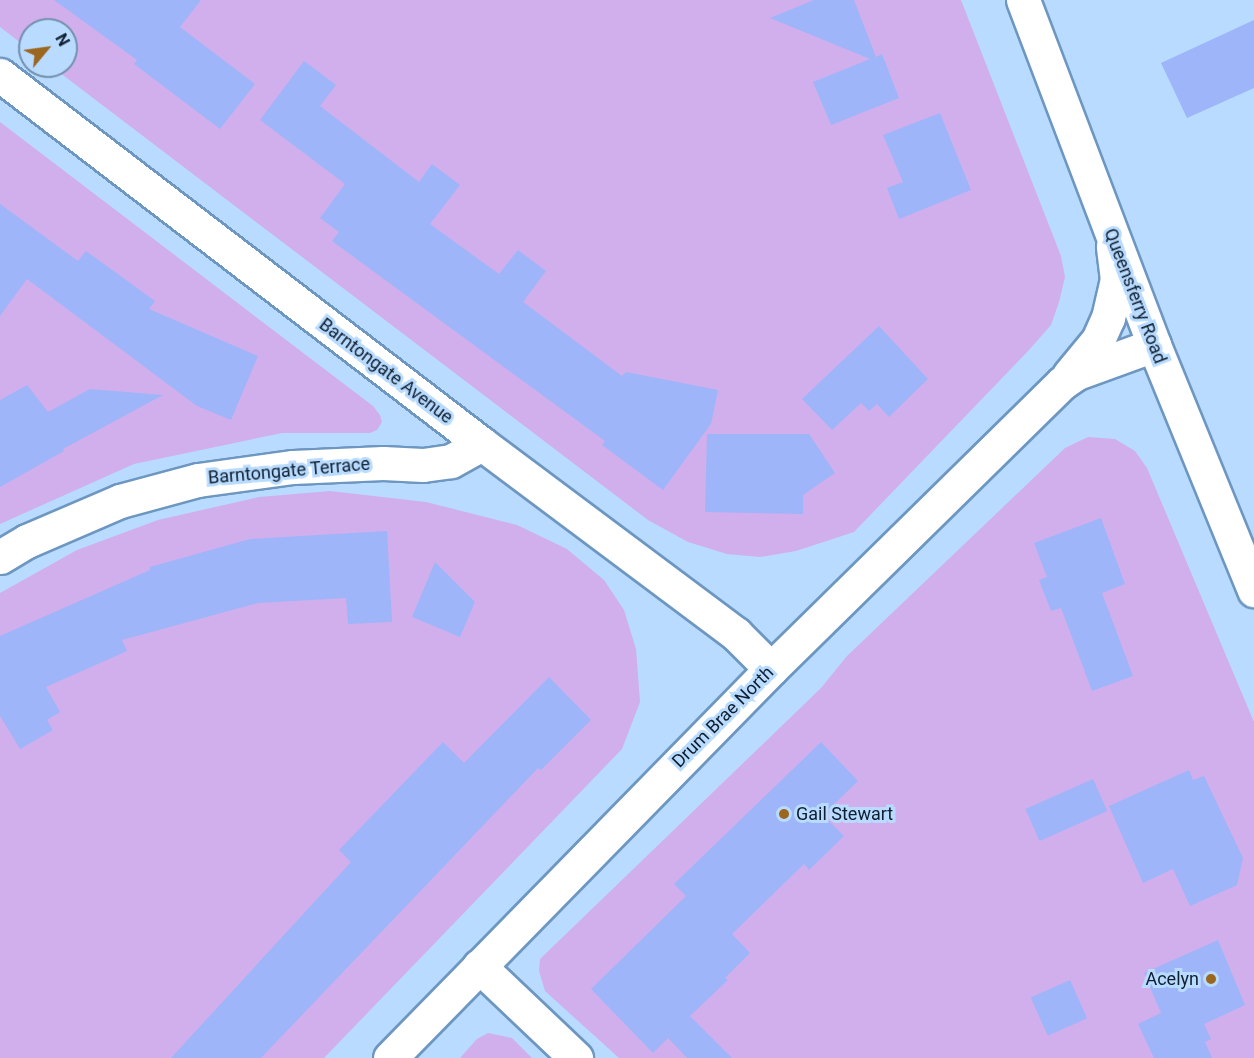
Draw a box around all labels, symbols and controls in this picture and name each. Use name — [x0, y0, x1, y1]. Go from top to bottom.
north arrow — [18, 18, 78, 78]
text: N — [51, 30, 73, 50]
street label: Queensferry Road — [1099, 225, 1171, 367]
street label: Barntongate Avenue — [315, 314, 457, 428]
street label: Barntongate Terrace — [207, 453, 371, 489]
street label: Drum Brae North — [668, 662, 778, 772]
place label: Gail Stewart — [796, 803, 893, 825]
marker: Gail Stewart — [777, 807, 791, 821]
place label: Acelyn — [1145, 968, 1199, 990]
marker: Acelyn — [1204, 972, 1218, 986]

